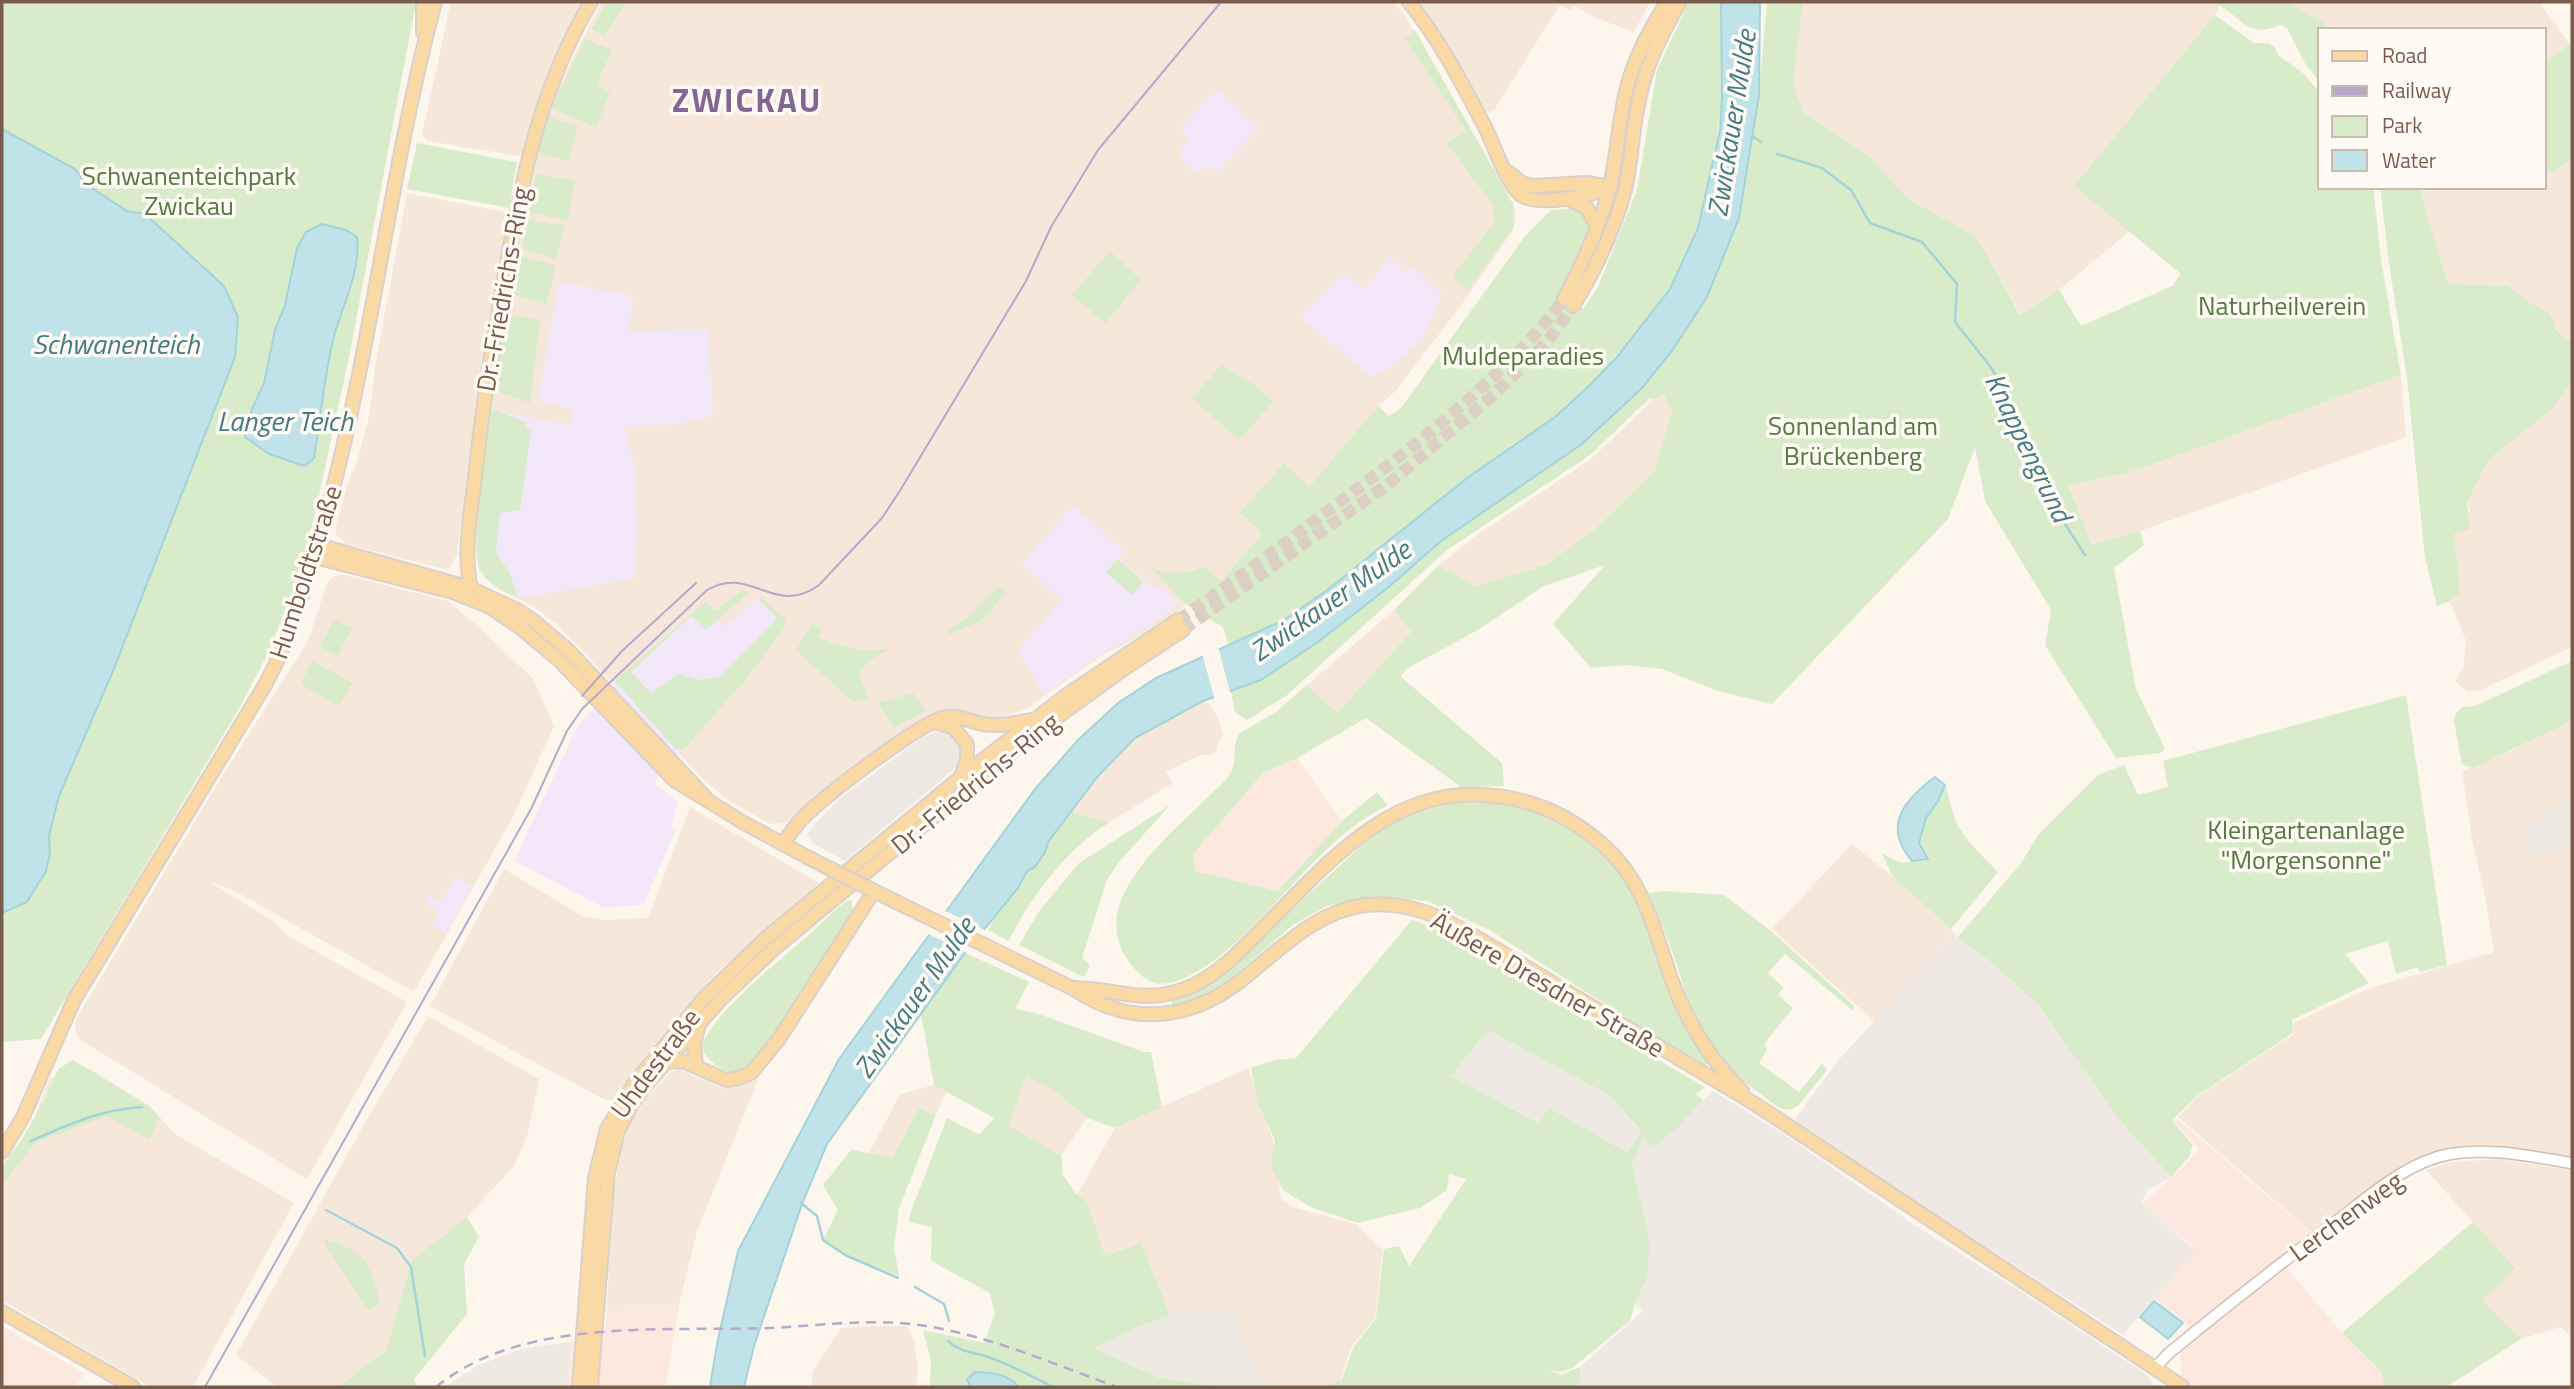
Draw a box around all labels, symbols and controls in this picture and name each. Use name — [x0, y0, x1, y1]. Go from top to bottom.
water label: Zwickauer Mulde — [1695, 25, 1767, 219]
legend — [2318, 28, 2546, 189]
text: Road — [2382, 39, 2427, 71]
text: Railway — [2382, 74, 2451, 106]
district label: ZWICKAU — [672, 75, 822, 125]
text: Park — [2382, 109, 2422, 141]
text: Water — [2382, 144, 2436, 176]
park label: Schwanenteichpark Zwickau — [82, 156, 296, 225]
street label: Dr.-Friedrichs-Ring — [466, 183, 540, 395]
park label: Naturheilverein — [2198, 286, 2366, 325]
water label: Schwanenteich — [33, 322, 201, 365]
park label: Muldeparadies — [1442, 336, 1604, 375]
water label: Knappengrund — [1974, 365, 2085, 532]
water label: Langer Teich — [217, 399, 354, 442]
park label: Sonnenland am Brückenberg — [1768, 406, 1938, 475]
street label: Humboldtstraße — [259, 480, 351, 664]
water label: Zwickauer Mulde — [1241, 527, 1421, 672]
street label: Dr.-Friedrichs-Ring — [882, 703, 1068, 863]
park label: Kleingartenanlage "Morgensonne" — [2207, 810, 2405, 879]
street label: Äußere Dresdner Straße — [1424, 901, 1672, 1067]
water label: Zwickauer Mulde — [842, 906, 987, 1086]
street label: Uhdestraße — [601, 1000, 709, 1126]
street label: Lerchenweg — [2281, 1161, 2411, 1271]

